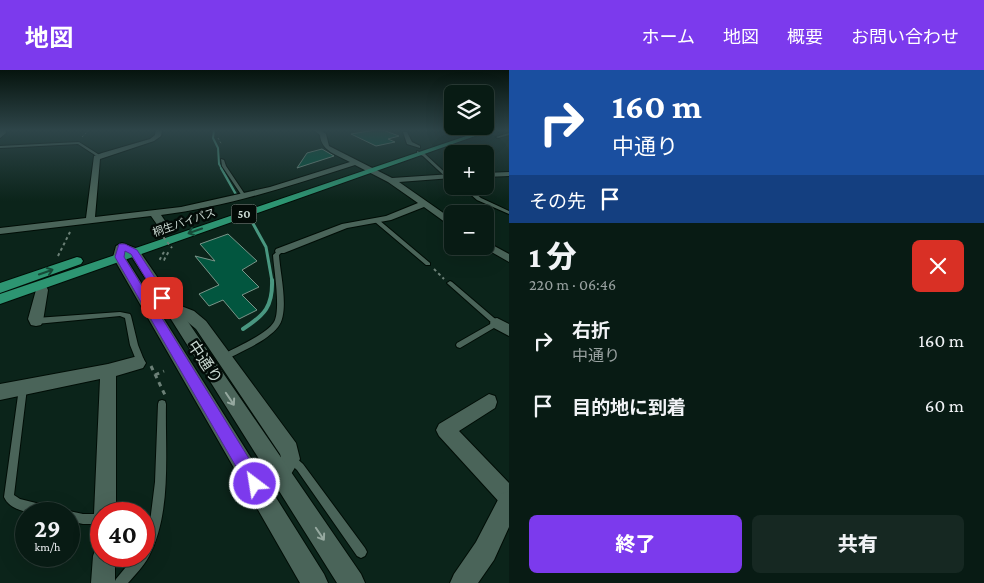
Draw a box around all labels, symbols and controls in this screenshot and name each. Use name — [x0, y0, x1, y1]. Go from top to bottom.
text: 地図 — [25, 24, 73, 51]
text: ホーム — [642, 27, 695, 47]
text: 地図 — [723, 27, 759, 47]
text: 概要 — [787, 27, 823, 47]
text: お問い合わせ — [851, 27, 959, 47]
map controls — [444, 85, 494, 255]
button: layers — [444, 85, 494, 135]
text: 160 m — [612, 87, 702, 126]
icon: right — [529, 90, 594, 155]
text: 中通り — [612, 134, 678, 159]
button: + — [444, 145, 494, 195]
icon: arrive — [596, 185, 624, 213]
text: その先 — [529, 191, 586, 212]
road number: 50 — [232, 204, 256, 224]
button: − — [444, 205, 494, 255]
street label: 桐生バイパス — [151, 206, 217, 238]
one-way arrow — [187, 227, 203, 237]
text: 1 分 — [529, 240, 577, 273]
button: close — [912, 240, 964, 292]
one-way arrow — [38, 267, 53, 276]
text: 220 m · 06:46 — [529, 276, 616, 293]
pin — [141, 277, 183, 319]
icon: arrive — [148, 284, 176, 312]
text: 右折 — [572, 320, 610, 341]
icon: right — [529, 327, 557, 355]
text: 160 m — [918, 330, 964, 351]
street label: 中通り — [185, 337, 225, 387]
text: 中通り — [572, 347, 620, 364]
one-way arrow — [225, 392, 235, 406]
icon: arrive — [529, 392, 557, 420]
text: 60 m — [925, 395, 964, 416]
text: 目的地に到着 — [572, 397, 686, 418]
position arrow — [228, 457, 280, 509]
speed limit sign: 40 — [90, 502, 155, 567]
text: 29 — [34, 515, 61, 542]
button: 終了 — [529, 515, 742, 573]
button: 共有 — [752, 515, 964, 573]
one-way arrow — [315, 527, 325, 541]
text: km/h — [35, 540, 60, 554]

